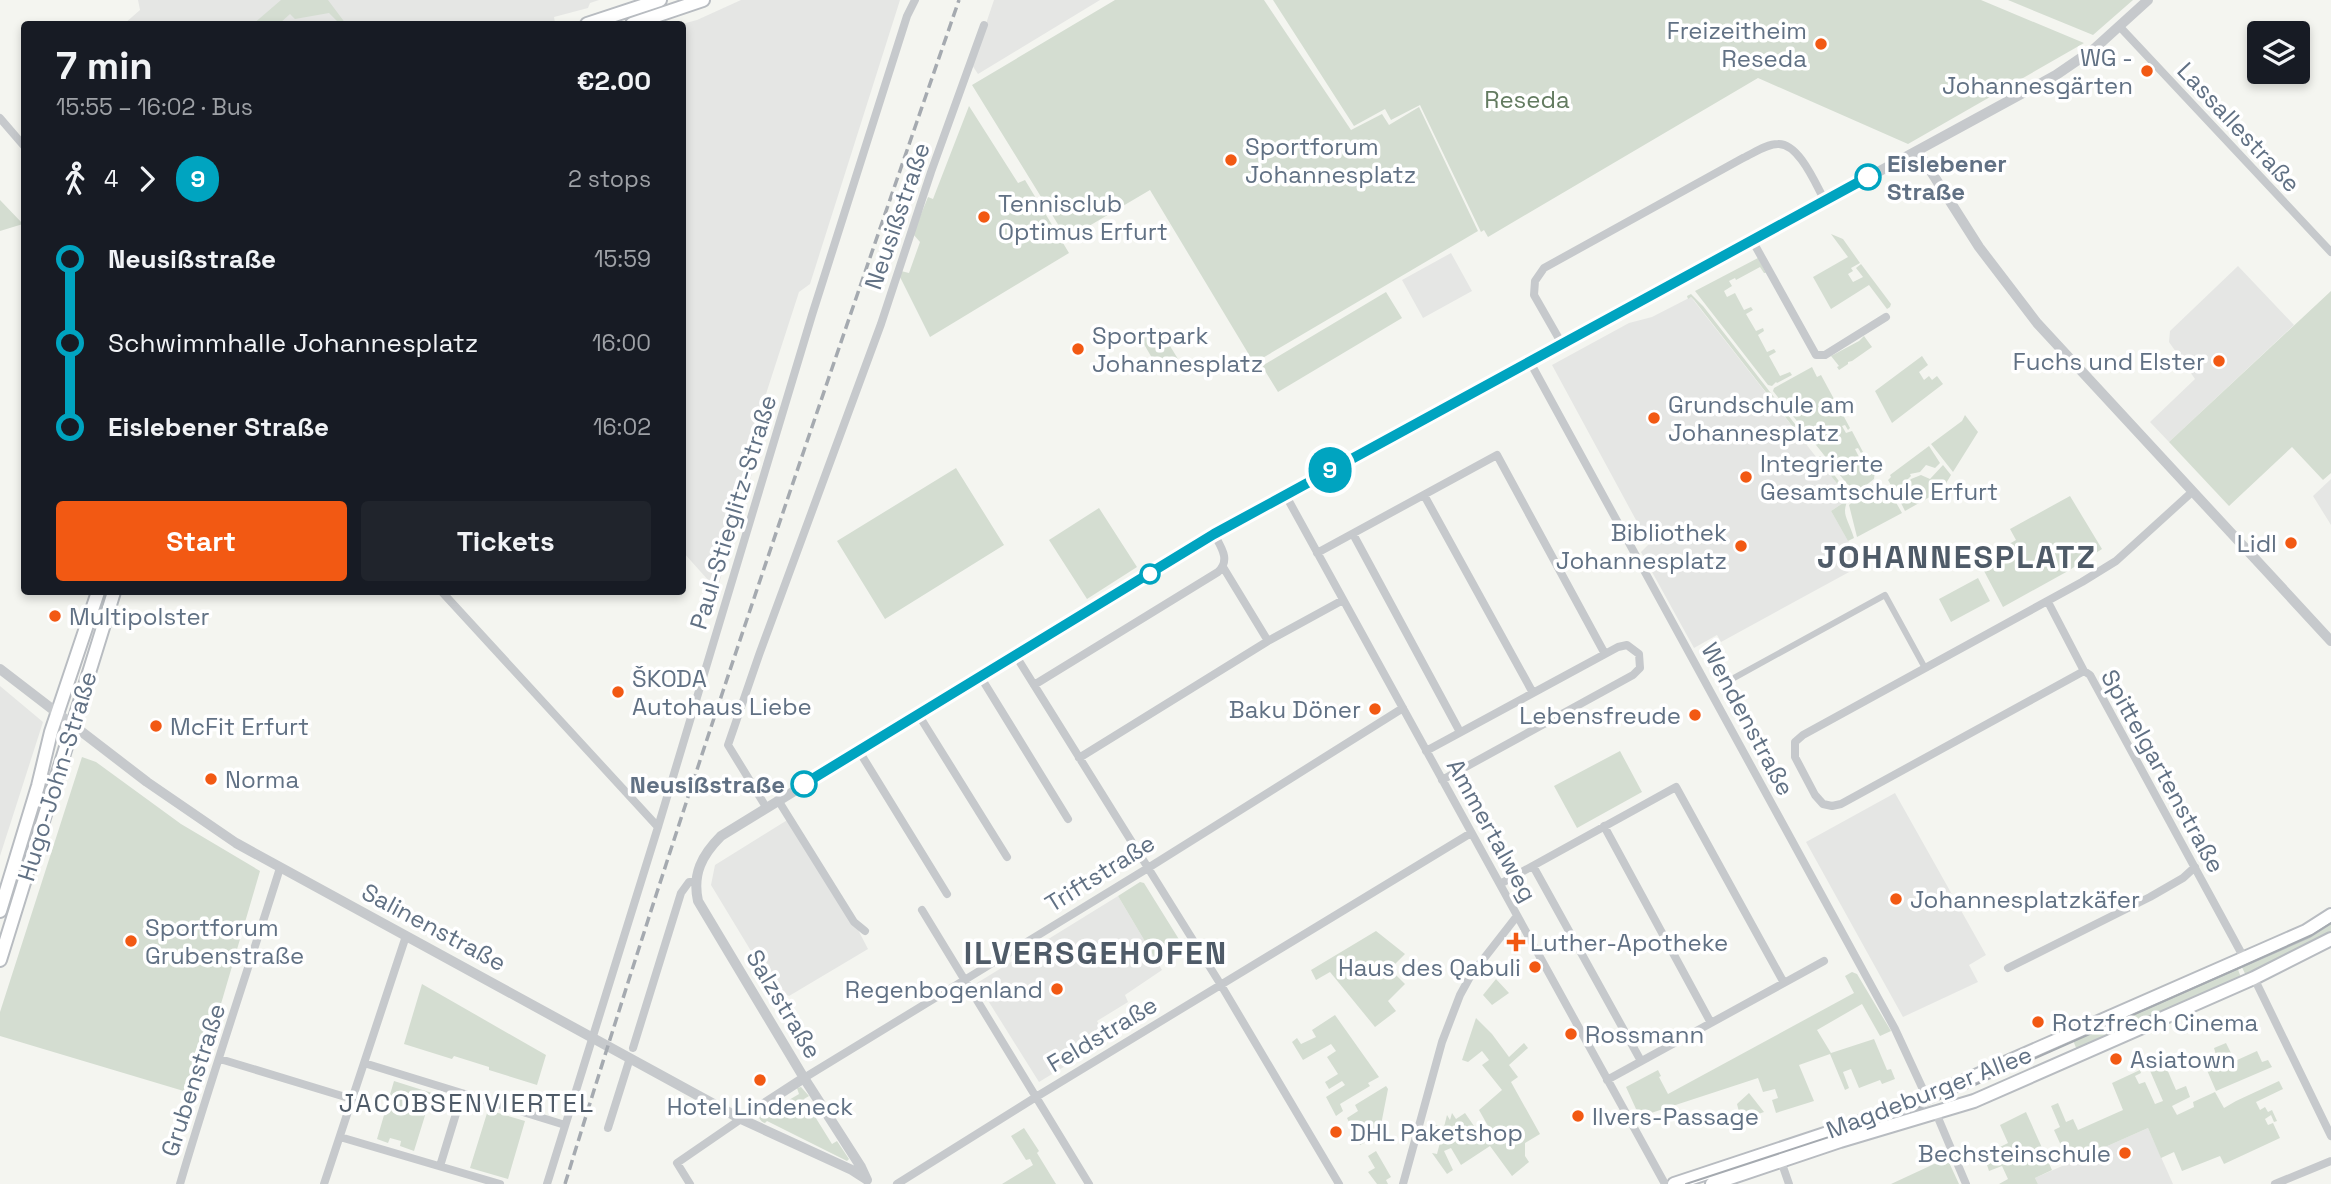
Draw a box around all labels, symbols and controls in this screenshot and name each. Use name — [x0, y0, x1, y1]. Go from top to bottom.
place label: Freizeitheim Reseda — [1667, 15, 1807, 74]
map controls — [2247, 21, 2310, 84]
button: layers — [2247, 21, 2310, 84]
marker: Freizeitheim Reseda — [1813, 36, 1829, 52]
text: 7 min — [56, 42, 153, 90]
place label: WG - Johannesgärten — [1942, 42, 2133, 101]
street label: Lassallestraße — [2171, 55, 2307, 199]
marker: WG - Johannesgärten — [2139, 63, 2155, 79]
text: €2.00 — [577, 64, 651, 98]
park label: Reseda — [1484, 84, 1570, 115]
text: 15:55 – 16:02 · Bus — [56, 92, 253, 122]
place label: Sportforum Johannesplatz — [1245, 131, 1416, 190]
street label: Neusißstraße — [857, 138, 937, 294]
place label: Eislebener Straße — [1887, 148, 2007, 207]
marker: Sportforum Johannesplatz — [1223, 152, 1239, 168]
icon: walk — [56, 160, 94, 198]
icon: forward — [128, 160, 166, 198]
text: 9 — [190, 163, 205, 194]
text: 4 — [104, 164, 118, 194]
text: 2 stops — [568, 164, 651, 194]
marker: Eislebener Straße — [1855, 164, 1881, 190]
place label: Tennisclub Optimus Erfurt — [998, 188, 1168, 247]
marker: Tennisclub Optimus Erfurt — [976, 209, 992, 225]
text: Neusißstraße — [108, 242, 276, 276]
text: 15:59 — [594, 244, 651, 274]
place label: Sportpark Johannesplatz — [1092, 320, 1263, 379]
text: Schwimmhalle Johannesplatz — [108, 326, 478, 360]
text: 16:00 — [592, 328, 651, 358]
marker: Sportpark Johannesplatz — [1070, 341, 1086, 357]
place label: Fuchs und Elster — [2013, 346, 2205, 377]
marker: Fuchs und Elster — [2211, 353, 2227, 369]
place label: Grundschule am Johannesplatz — [1668, 389, 1855, 448]
street label: Paul-Stieglitz-Straße — [683, 391, 783, 633]
text: Eislebener Straße — [108, 410, 329, 444]
marker: Grundschule am Johannesplatz — [1646, 410, 1662, 426]
text: 16:02 — [593, 412, 651, 442]
line badge: 9 — [1307, 447, 1353, 493]
place label: Integrierte Gesamtschule Erfurt — [1760, 448, 1998, 507]
text: 9 — [1323, 454, 1337, 485]
marker: Integrierte Gesamtschule Erfurt — [1738, 469, 1754, 485]
button: Start — [56, 501, 347, 581]
button: Tickets — [361, 501, 651, 581]
place label: Bibliothek Johannesplatz — [1556, 517, 1727, 576]
place label: Lidl — [2237, 528, 2277, 559]
marker: Lidl — [2283, 535, 2299, 551]
district label: JOHANNESPLATZ — [1817, 537, 2097, 577]
marker: Bibliothek Johannesplatz — [1733, 538, 1749, 554]
unlabelled marker — [1140, 564, 1160, 584]
place label: Multipolster — [69, 601, 210, 632]
marker: Multipolster — [47, 608, 63, 624]
street label: Wendenstraße — [1695, 637, 1801, 801]
place label: ŠKODA Autohaus Liebe — [632, 663, 812, 722]
street label: Spittelgartenstraße — [2094, 664, 2232, 878]
street label: Hugo-John-Straße — [10, 667, 104, 885]
marker: ŠKODA Autohaus Liebe — [610, 684, 626, 700]
place label: Baku Döner — [1229, 694, 1361, 725]
place label: Lebensfreude — [1519, 700, 1681, 731]
marker: Baku Döner — [1367, 701, 1383, 717]
marker: Lebensfreude — [1687, 707, 1703, 723]
place label: McFit Erfurt — [170, 711, 309, 742]
marker: McFit Erfurt — [148, 718, 164, 734]
street label: Ammertalweg — [1440, 753, 1544, 907]
place label: Norma — [225, 764, 299, 795]
place label: Neusißstraße — [630, 769, 785, 800]
marker: Norma — [203, 771, 219, 787]
marker: Neusißstraße — [791, 771, 817, 797]
street label: Triftstraße — [1039, 827, 1161, 919]
street label: Salinenstraße — [357, 876, 511, 978]
place label: Johannesplatzkäfer — [1910, 884, 2140, 915]
marker: Johannesplatzkäfer — [1888, 891, 1904, 907]
place label: Sportforum Grubenstraße — [145, 912, 304, 971]
place label: Luther-Apotheke — [1530, 927, 1728, 958]
marker: Sportforum Grubenstraße — [123, 933, 139, 949]
district label: ILVERSGEHOFEN — [964, 933, 1228, 973]
marker: Luther-Apotheke — [1508, 934, 1524, 950]
street label: Salzstraße — [739, 944, 829, 1064]
place label: Haus des Qabuli — [1338, 952, 1521, 983]
marker: Haus des Qabuli — [1527, 959, 1543, 975]
place label: Regenbogenland — [845, 974, 1043, 1005]
marker: Regenbogenland — [1049, 981, 1065, 997]
street label: Feldstraße — [1041, 989, 1163, 1079]
street label: Grubenstraße — [154, 1000, 232, 1160]
place label: Rotzfrech Cinema — [2052, 1007, 2259, 1038]
marker: Rotzfrech Cinema — [2030, 1014, 2046, 1030]
place label: Rossmann — [1585, 1019, 1704, 1050]
marker: Rossmann — [1563, 1026, 1579, 1042]
street label: Magdeburger Allee — [1822, 1038, 2036, 1146]
place label: Asiatown — [2130, 1044, 2236, 1075]
marker: Asiatown — [2108, 1051, 2124, 1067]
marker: Hotel Lindeneck — [752, 1072, 768, 1088]
district label: JACOBSENVIERTEL — [339, 1086, 595, 1120]
place label: Hotel Lindeneck — [667, 1091, 853, 1122]
place label: Ilvers-Passage — [1592, 1101, 1759, 1132]
marker: Ilvers-Passage — [1570, 1108, 1586, 1124]
place label: DHL Paketshop — [1350, 1117, 1523, 1148]
marker: DHL Paketshop — [1328, 1124, 1344, 1140]
place label: Bechsteinschule — [1918, 1138, 2111, 1169]
marker: Bechsteinschule — [2117, 1145, 2133, 1161]

